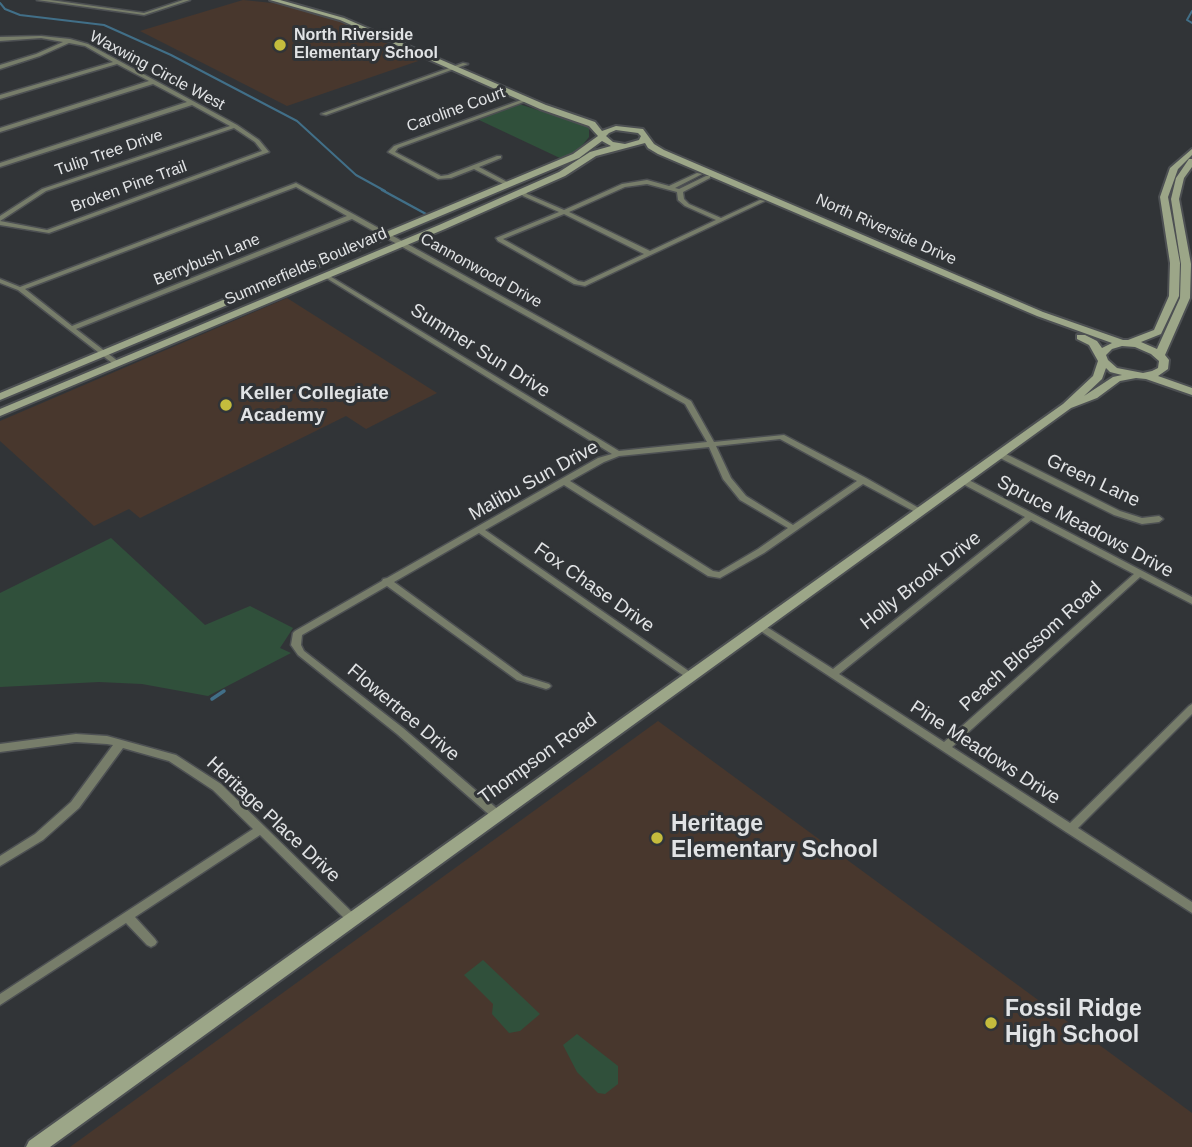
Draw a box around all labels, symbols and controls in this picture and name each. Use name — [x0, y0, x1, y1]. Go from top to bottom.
place label: North Riverside Elementary School — [294, 26, 438, 64]
street label: Waxwing Circle West — [86, 27, 228, 115]
marker: North Riverside Elementary School — [272, 37, 288, 53]
street label: Caroline Court — [404, 83, 508, 137]
street label: Tulip Tree Drive — [53, 126, 165, 180]
street label: Broken Pine Trail — [68, 157, 190, 217]
street label: North Riverside Drive — [813, 190, 959, 270]
street label: Summerfields Boulevard — [222, 224, 390, 310]
street label: Berrybush Lane — [151, 230, 263, 290]
street label: Cannonwood Drive — [417, 230, 545, 312]
street label: Summer Sun Drive — [406, 299, 554, 403]
place label: Keller Collegiate Academy — [240, 383, 389, 427]
marker: Keller Collegiate Academy — [218, 397, 234, 413]
street label: Malibu Sun Drive — [465, 436, 603, 526]
street label: Green Lane — [1043, 449, 1143, 513]
street label: Spruce Meadows Drive — [993, 471, 1177, 583]
street label: Holly Brook Drive — [856, 527, 986, 635]
street label: Fox Chase Drive — [530, 538, 658, 638]
street label: Peach Blossom Road — [955, 577, 1107, 717]
street label: Flowertree Drive — [342, 659, 464, 767]
street label: Pine Meadows Drive — [906, 696, 1064, 810]
street label: Thompson Road — [474, 708, 602, 810]
street label: Heritage Place Drive — [202, 752, 344, 888]
place label: Heritage Elementary School — [671, 811, 878, 865]
marker: Heritage Elementary School — [649, 830, 665, 846]
place label: Fossil Ridge High School — [1005, 996, 1142, 1050]
marker: Fossil Ridge High School — [983, 1015, 999, 1031]

